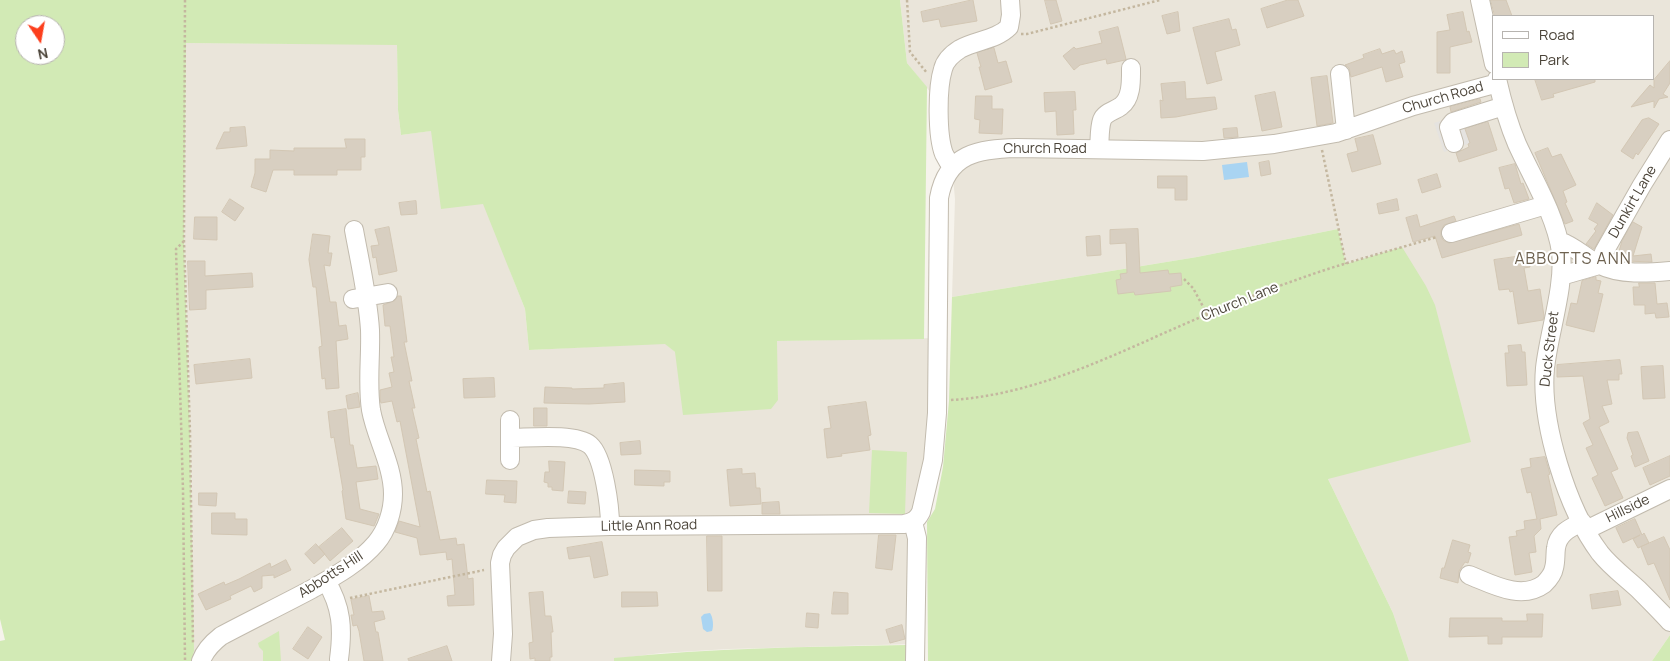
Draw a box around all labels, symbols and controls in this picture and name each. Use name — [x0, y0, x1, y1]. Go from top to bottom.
north arrow — [15, 15, 65, 65]
legend — [1492, 15, 1655, 80]
text: Road — [1539, 24, 1575, 45]
text: N — [36, 44, 50, 65]
text: Park — [1539, 49, 1569, 70]
street label: Church Road — [1401, 78, 1485, 118]
street label: Church Road — [1003, 141, 1087, 157]
street label: Dunkirt Lane — [1605, 163, 1661, 241]
district label: ABBOTTS ANN — [1513, 250, 1633, 270]
street label: Church Lane — [1199, 279, 1281, 325]
street label: Duck Street — [1537, 310, 1563, 388]
street label: Hillside — [1603, 491, 1653, 527]
street label: Little Ann Road — [601, 517, 697, 535]
street label: Abbotts Hill — [296, 548, 366, 602]

